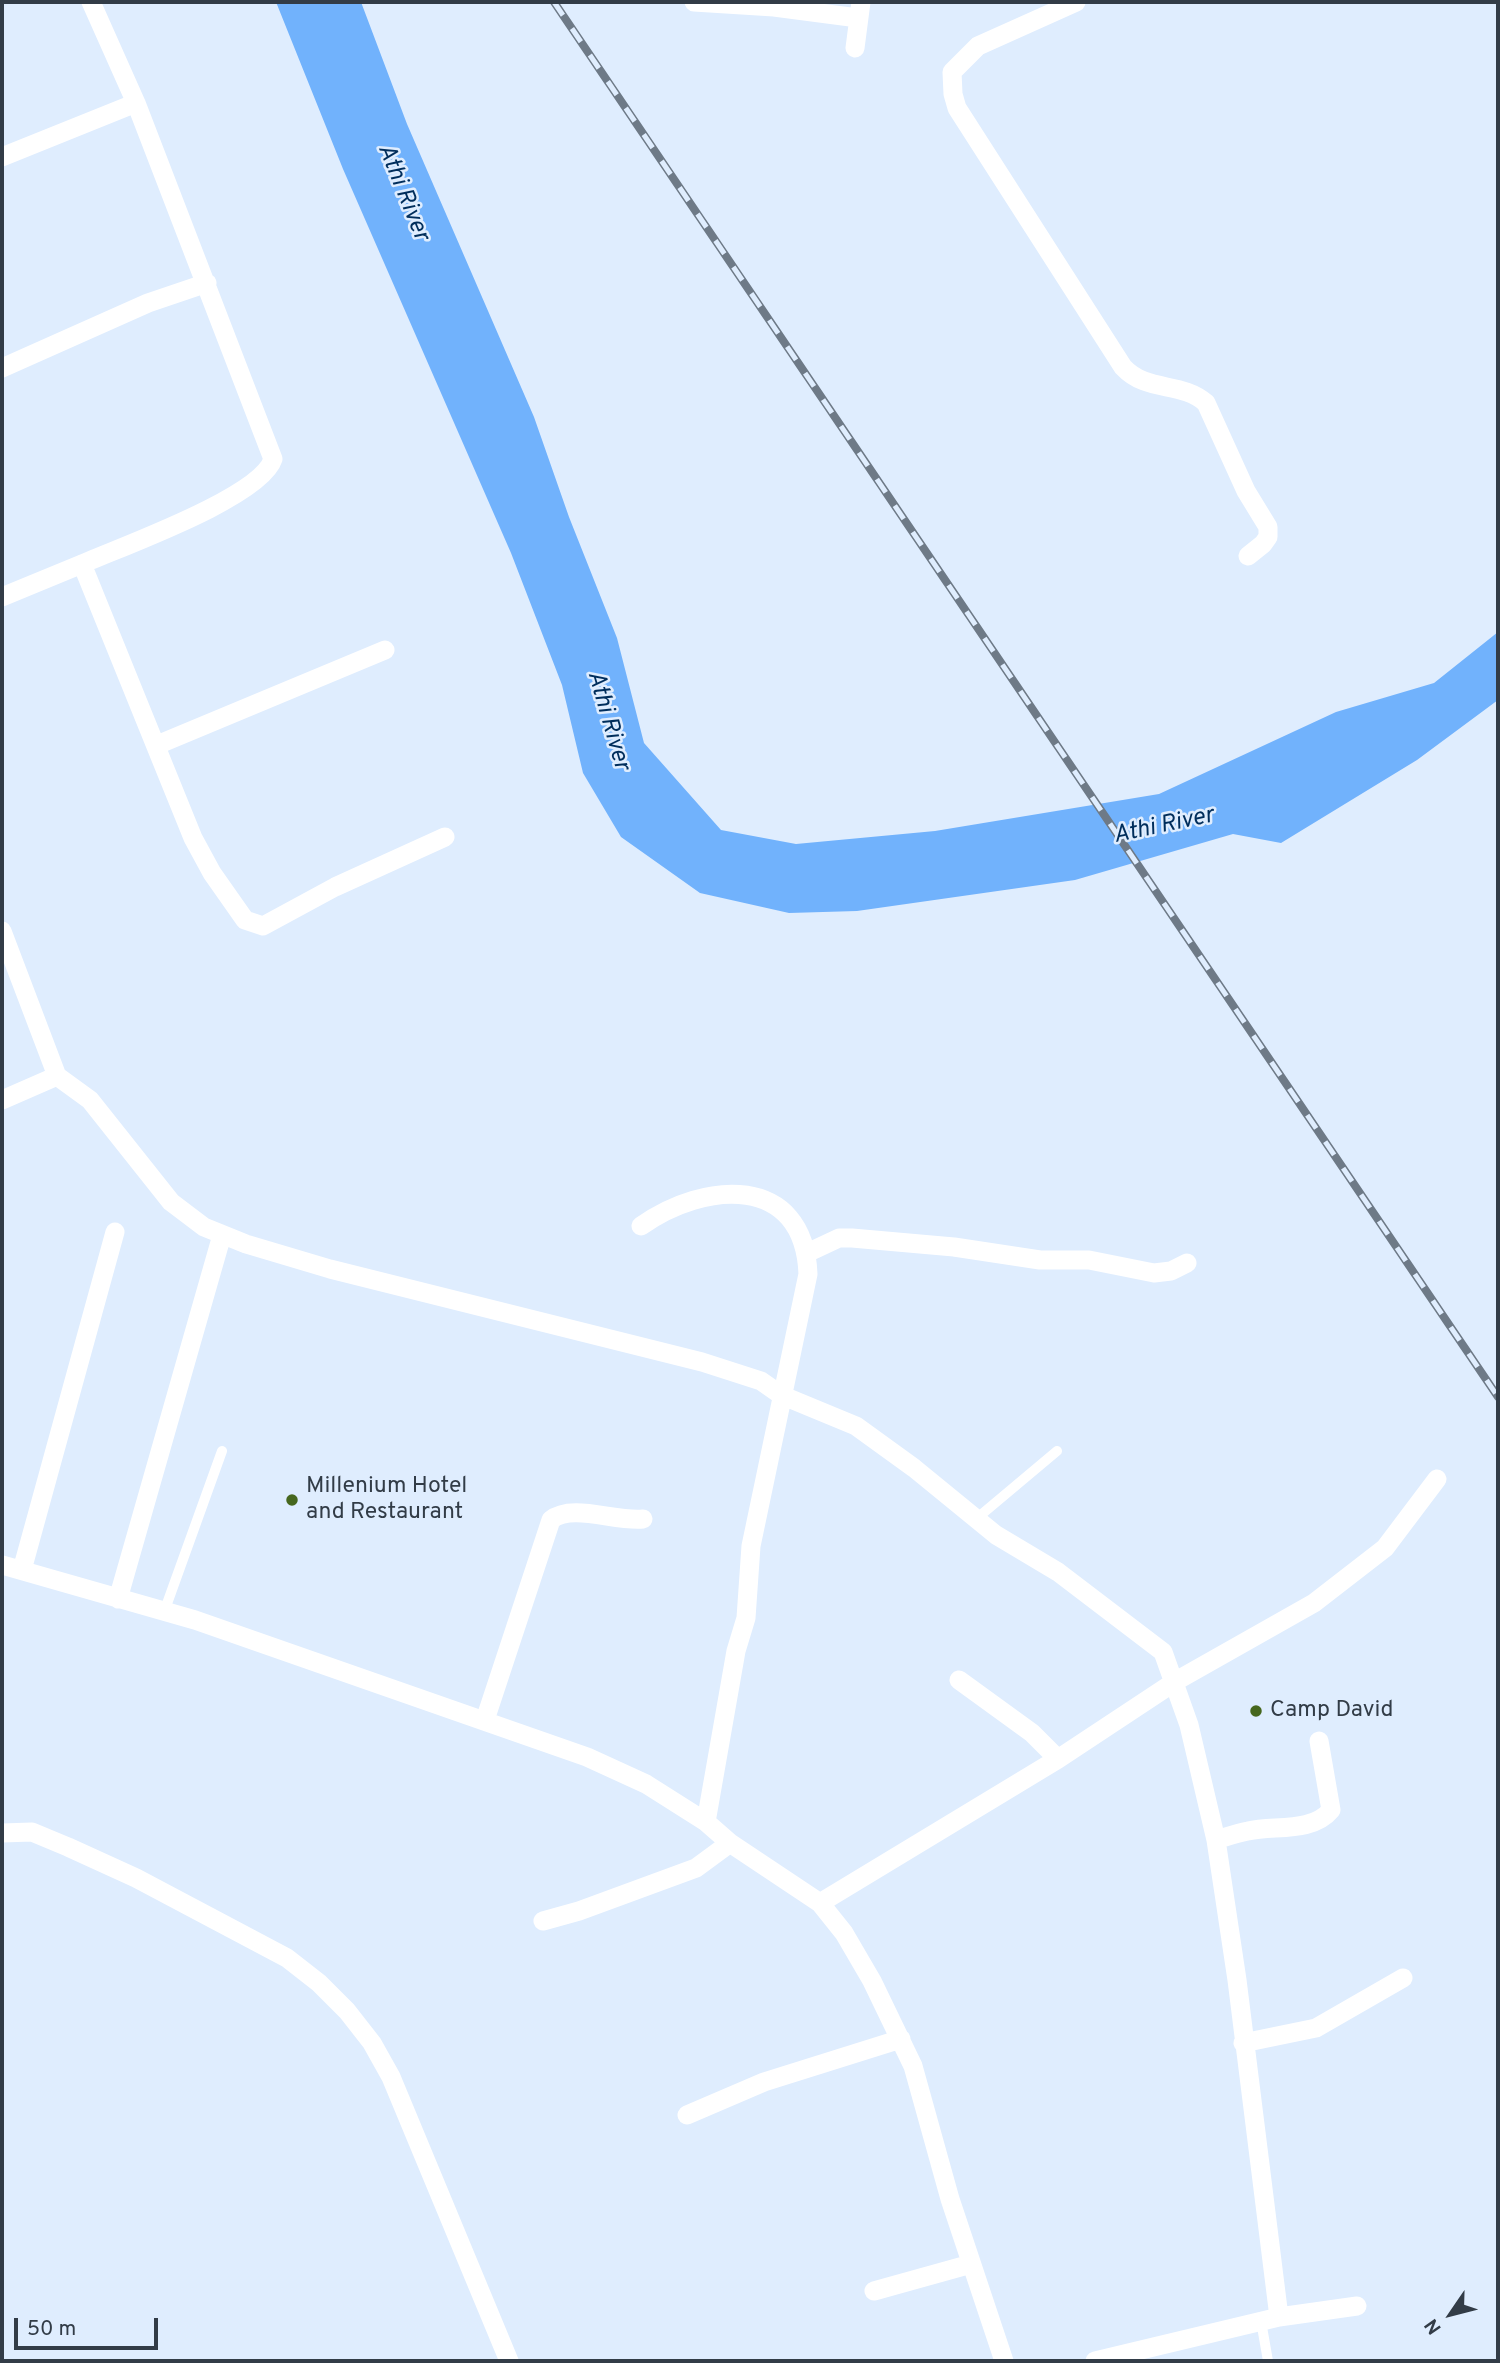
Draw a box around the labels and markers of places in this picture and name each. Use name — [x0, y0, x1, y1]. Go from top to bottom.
place label: Millenium Hotel and Restaurant — [306, 1473, 467, 1527]
marker: Millenium Hotel and Restaurant — [284, 1492, 300, 1508]
place label: Camp David — [1270, 1697, 1393, 1725]
marker: Camp David — [1248, 1703, 1264, 1719]

